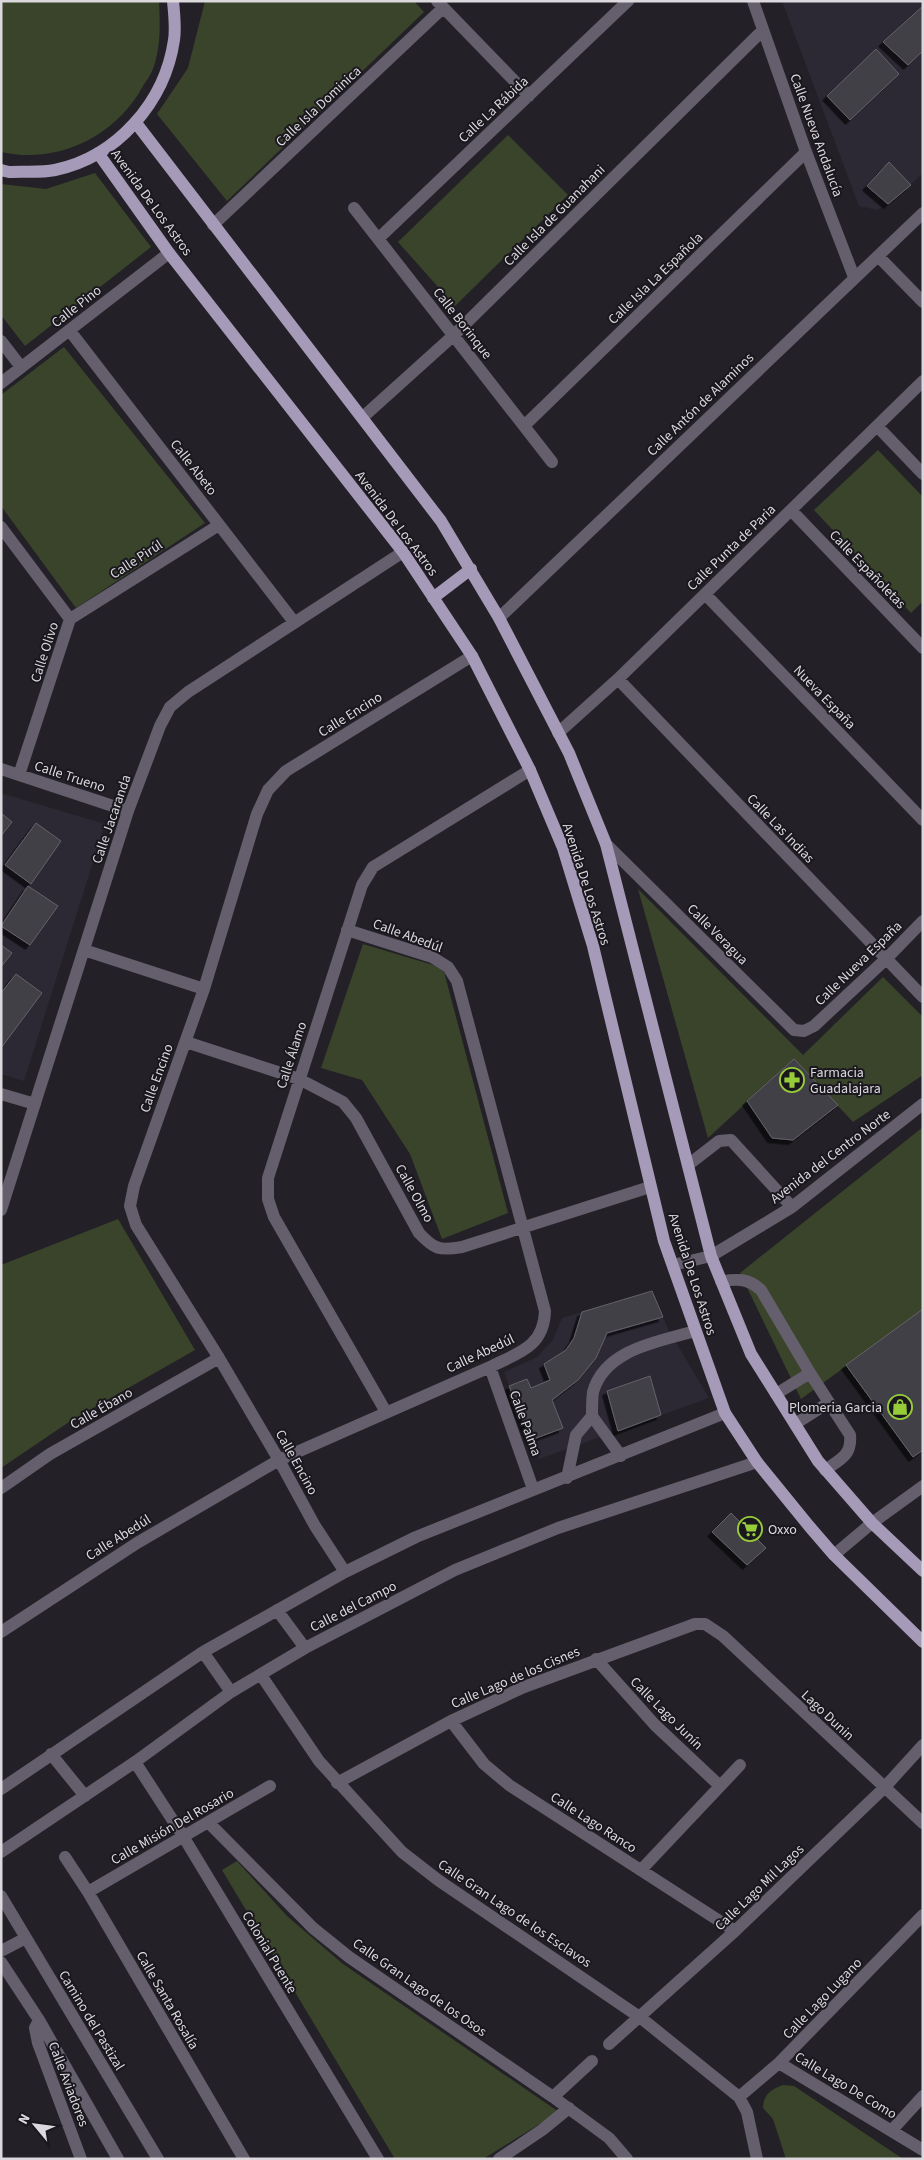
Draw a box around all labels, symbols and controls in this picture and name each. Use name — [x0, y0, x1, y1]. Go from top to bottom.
street label: Calle Isla Dominica — [271, 62, 366, 152]
street label: Calle Nueva Andalucía — [784, 71, 848, 200]
street label: Calle La Rábida — [454, 72, 533, 148]
street label: Avenida De Los Astros — [106, 145, 197, 260]
street label: Calle Isla de Guanahani — [499, 160, 610, 271]
street label: Calle Isla La Española — [604, 228, 708, 329]
street label: Calle Pino — [47, 281, 106, 333]
street label: Calle Borinque — [428, 284, 497, 364]
street label: Calle Antón de Alaminos — [643, 348, 759, 461]
street label: Calle Abeto — [165, 435, 221, 500]
street label: Avenida De Los Astros — [350, 467, 443, 581]
street label: Calle Punta de Paria — [683, 500, 781, 595]
street label: Calle Españoletas — [824, 526, 910, 614]
street label: Calle Pirúl — [106, 535, 167, 584]
street label: Calle Olivo — [26, 620, 64, 685]
street label: Nueva España — [788, 661, 860, 734]
street label: Calle Encino — [315, 687, 386, 742]
street label: Calle Trueno — [32, 756, 108, 798]
street label: Calle Jacaranda — [87, 772, 137, 867]
street label: Calle Las Indias — [742, 789, 819, 868]
street label: Avenida De Los Astros — [557, 821, 615, 948]
street label: Calle Veragua — [682, 900, 752, 970]
street label: Calle Abedúl — [370, 914, 446, 958]
street label: Calle Nueva España — [811, 917, 907, 1011]
street label: Calle Álamo — [272, 1019, 312, 1091]
street label: Calle Encino — [135, 1041, 179, 1116]
place label: Farmacia Guadalajara — [810, 1063, 881, 1099]
pharmacy icon: Farmacia Guadalajara — [779, 1067, 805, 1093]
street label: Avenida del Centro Norte — [766, 1105, 895, 1209]
street label: Calle Olmo — [390, 1161, 438, 1226]
street label: Avenida De Los Astros — [663, 1211, 721, 1338]
street label: Calle Abedúl — [443, 1329, 518, 1378]
street label: Calle Ébano — [67, 1383, 136, 1435]
street label: Calle Palma — [504, 1388, 546, 1459]
shop icon: Plomeria Garcia — [887, 1394, 913, 1420]
place label: Plomeria Garcia — [789, 1398, 882, 1418]
street label: Calle Encino — [270, 1426, 322, 1499]
street label: Calle Abedúl — [82, 1510, 155, 1566]
supermarket icon: Oxxo — [737, 1516, 763, 1542]
place label: Oxxo — [768, 1520, 797, 1540]
street label: Calle del Campo — [307, 1576, 400, 1637]
street label: Calle Lago de los Cisnes — [448, 1642, 583, 1714]
street label: Calle Lago Junín — [625, 1673, 707, 1755]
street label: Lago Dunin — [796, 1686, 858, 1746]
street label: Calle Misión Del Rosario — [107, 1783, 238, 1870]
street label: Calle Lago Ranco — [546, 1787, 641, 1858]
street label: Calle Lago Mil Lagos — [711, 1840, 809, 1936]
street label: Calle Gran Lago de los Esclavos — [434, 1855, 595, 1973]
street label: Colonial Puente — [237, 1908, 302, 1998]
street label: Calle Gran Lago de los Osos — [348, 1934, 491, 2042]
street label: Calle Santa Rosalía — [131, 1948, 203, 2053]
street label: Calle Lago Lugano — [779, 1953, 867, 2044]
street label: Camino del Pastizal — [53, 1967, 129, 2075]
street label: Calle Aviadores — [43, 2039, 93, 2130]
street label: Calle Lago De Como — [791, 2047, 900, 2124]
north arrow — [10, 2100, 60, 2150]
text: N — [14, 2110, 36, 2128]

